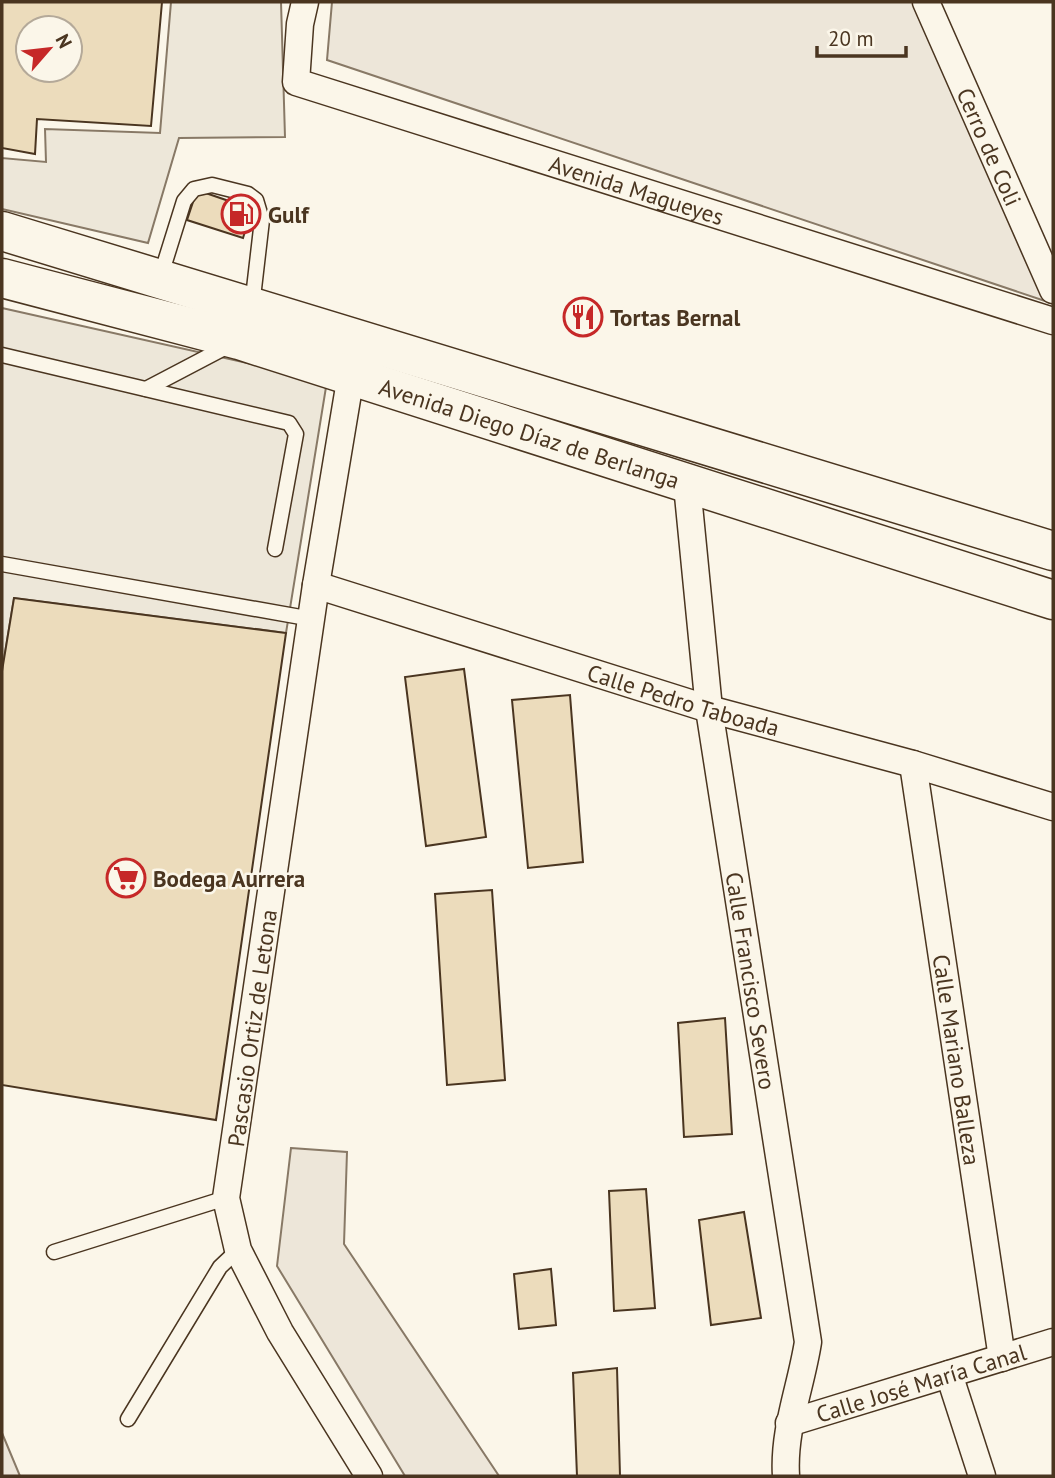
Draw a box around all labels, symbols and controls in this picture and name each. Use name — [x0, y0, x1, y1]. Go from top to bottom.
north arrow — [14, 14, 84, 84]
scale bar — [817, 14, 906, 58]
text: 20 m — [828, 25, 874, 52]
text: N — [50, 30, 78, 52]
street label: Cerro de Coli — [951, 83, 1028, 210]
street label: Avenida Magueyes — [546, 148, 728, 231]
fuel station icon: Gulf — [220, 193, 262, 235]
place label: Gulf — [268, 200, 310, 229]
restaurant icon: Tortas Bernal — [562, 296, 604, 338]
place label: Tortas Bernal — [610, 303, 740, 332]
street label: Avenida Diego Díaz de Berlanga — [376, 371, 683, 494]
street label: Calle Pedro Taboada — [584, 657, 783, 742]
supermarket icon: Bodega Aurrera — [105, 857, 147, 899]
place label: Bodega Aurrera — [153, 864, 305, 893]
street label: Calle Francisco Severo — [720, 870, 783, 1091]
street label: Pascasio Ortiz de Letona — [221, 907, 283, 1149]
street label: Calle Mariano Balleza — [927, 952, 987, 1167]
street label: Calle José María Canal — [812, 1337, 1030, 1428]

